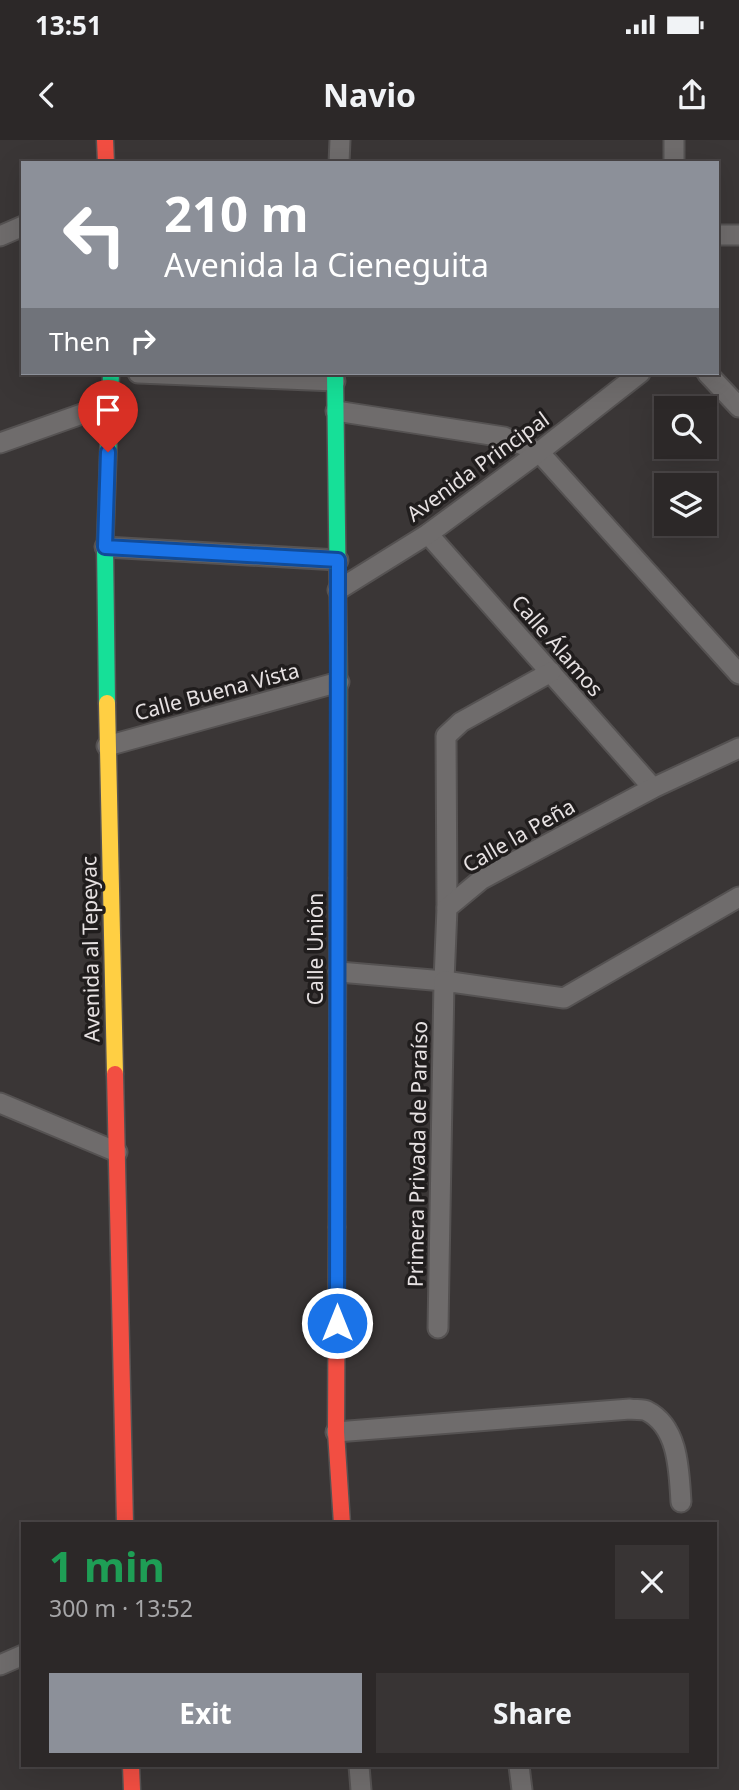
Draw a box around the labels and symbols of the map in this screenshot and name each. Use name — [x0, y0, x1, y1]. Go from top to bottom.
pin — [78, 380, 138, 452]
street label: Avenida Principal — [400, 405, 554, 527]
street label: Calle Álamos — [506, 589, 610, 702]
street label: Calle Buena Vista — [131, 656, 302, 726]
street label: Calle la Peña — [457, 792, 580, 879]
street label: Avenida al Tepeyac — [74, 856, 106, 1042]
street label: Calle Unión — [301, 893, 329, 1005]
street label: Primera Privada de Paraíso — [401, 1021, 433, 1287]
position arrow — [300, 1286, 374, 1360]

